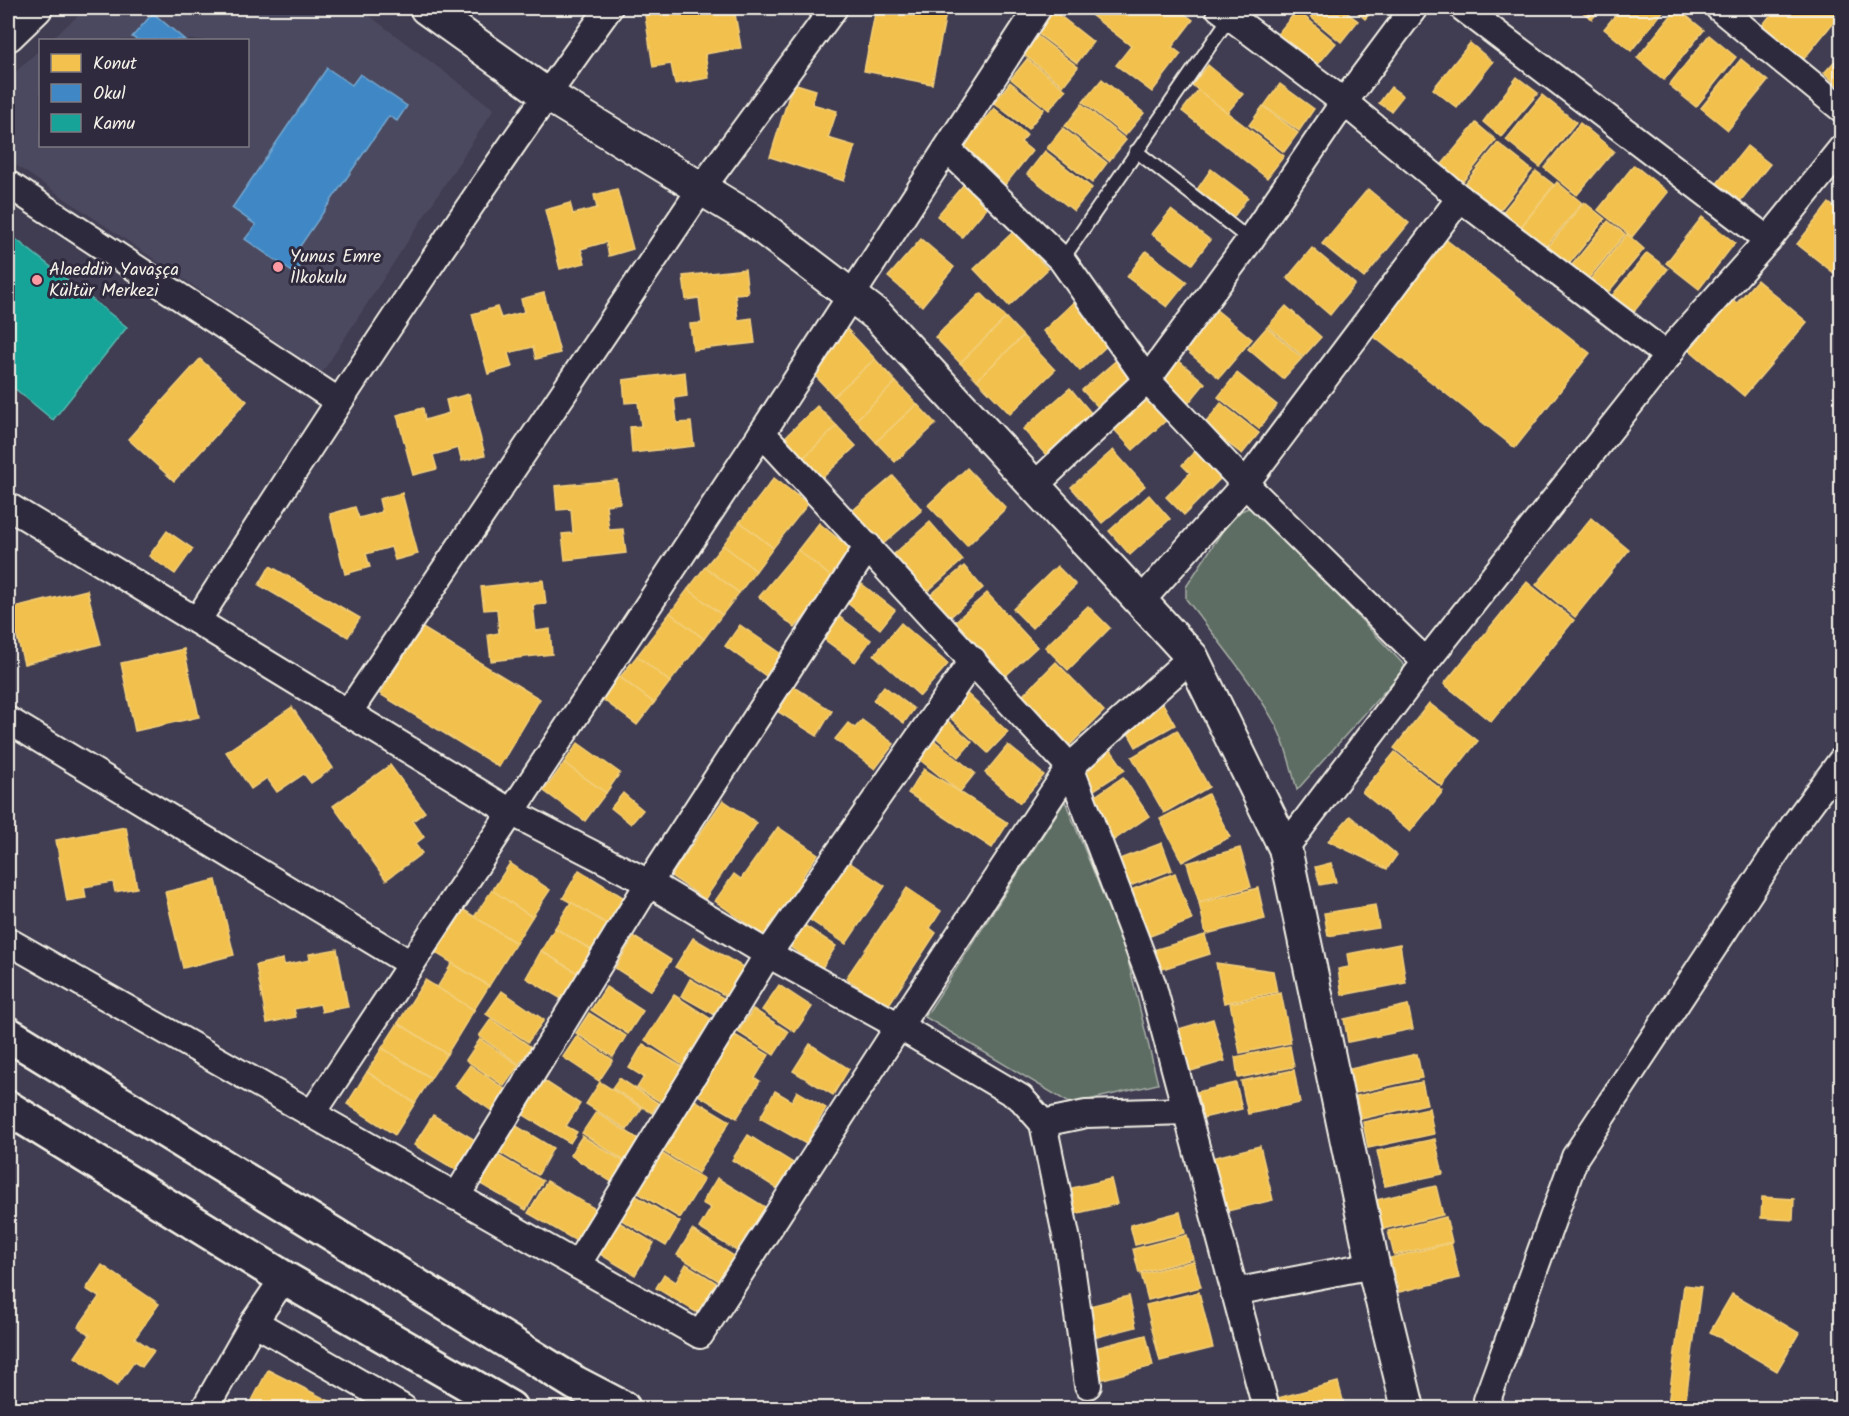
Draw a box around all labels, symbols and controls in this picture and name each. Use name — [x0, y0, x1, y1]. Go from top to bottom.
legend — [39, 39, 249, 147]
text: Konut — [93, 50, 138, 79]
text: Okul — [93, 80, 126, 109]
text: Kamu — [93, 110, 135, 139]
place label: Yunus Emre İlkokulu — [290, 243, 381, 293]
place label: Alaeddin Yavaşça Kültür Merkezi — [49, 256, 179, 306]
marker: Yunus Emre İlkokulu — [271, 260, 285, 274]
marker: Alaeddin Yavaşça Kültür Merkezi — [30, 273, 44, 287]

